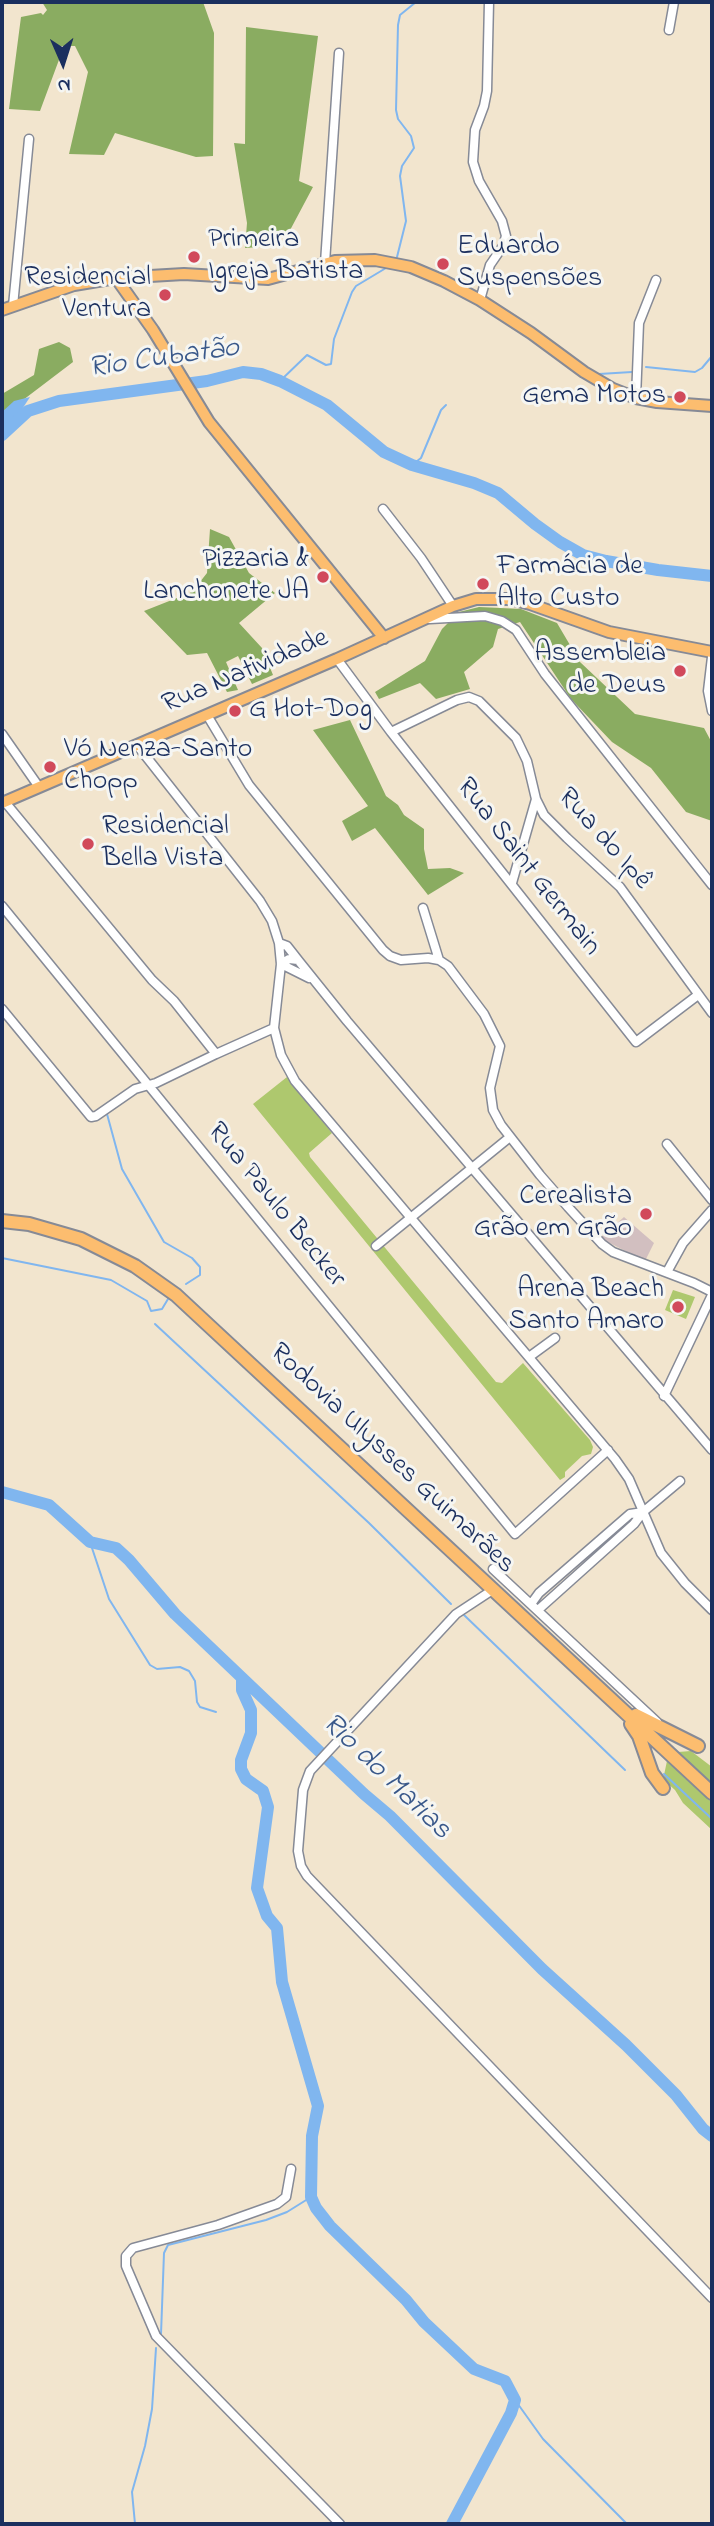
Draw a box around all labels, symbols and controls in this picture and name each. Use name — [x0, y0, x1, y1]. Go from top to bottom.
north arrow — [28, 28, 98, 98]
text: N — [57, 71, 71, 98]
place label: Primeira Igreja Batista — [208, 224, 363, 290]
place label: Eduardo Suspensões — [457, 231, 602, 297]
marker: Primeira Igreja Batista — [186, 249, 202, 265]
marker: Eduardo Suspensões — [435, 256, 451, 272]
place label: Residencial Ventura — [24, 262, 151, 328]
marker: Residencial Ventura — [157, 287, 173, 303]
water label: Rio Cubatão — [86, 332, 242, 388]
place label: Gema Motos — [522, 380, 666, 414]
marker: Gema Motos — [672, 389, 688, 405]
place label: Pizzaria & Lanchonete JA — [143, 544, 309, 610]
place label: Farmácia de Alto Custo — [497, 551, 643, 617]
marker: Pizzaria & Lanchonete JA — [315, 569, 331, 585]
marker: Farmácia de Alto Custo — [475, 576, 491, 592]
street label: Rua Natividade — [158, 623, 334, 723]
place label: Assembleia de Deus — [535, 638, 666, 704]
marker: Assembleia de Deus — [672, 663, 688, 679]
place label: G Hot-Dog — [249, 694, 372, 728]
marker: G Hot-Dog — [227, 703, 243, 719]
place label: Vó Nenza-Santo Chopp — [64, 734, 252, 800]
marker: Vó Nenza-Santo Chopp — [42, 759, 58, 775]
street label: Rua Saint Germain — [447, 772, 607, 964]
street label: Rua do Ipê — [549, 782, 657, 898]
place label: Residencial Bella Vista — [102, 811, 229, 877]
marker: Residencial Bella Vista — [80, 836, 96, 852]
street label: Rua Paulo Becker — [198, 1117, 352, 1295]
place label: Cerealista Grão em Grão — [474, 1181, 632, 1247]
marker: Cerealista Grão em Grão — [638, 1206, 654, 1222]
place label: Arena Beach Santo Amaro — [509, 1274, 664, 1340]
marker: Arena Beach Santo Amaro — [670, 1299, 686, 1315]
street label: Rodovia Ulysses Guimarães — [261, 1337, 521, 1583]
water label: Rio do Matias — [313, 1707, 457, 1849]

